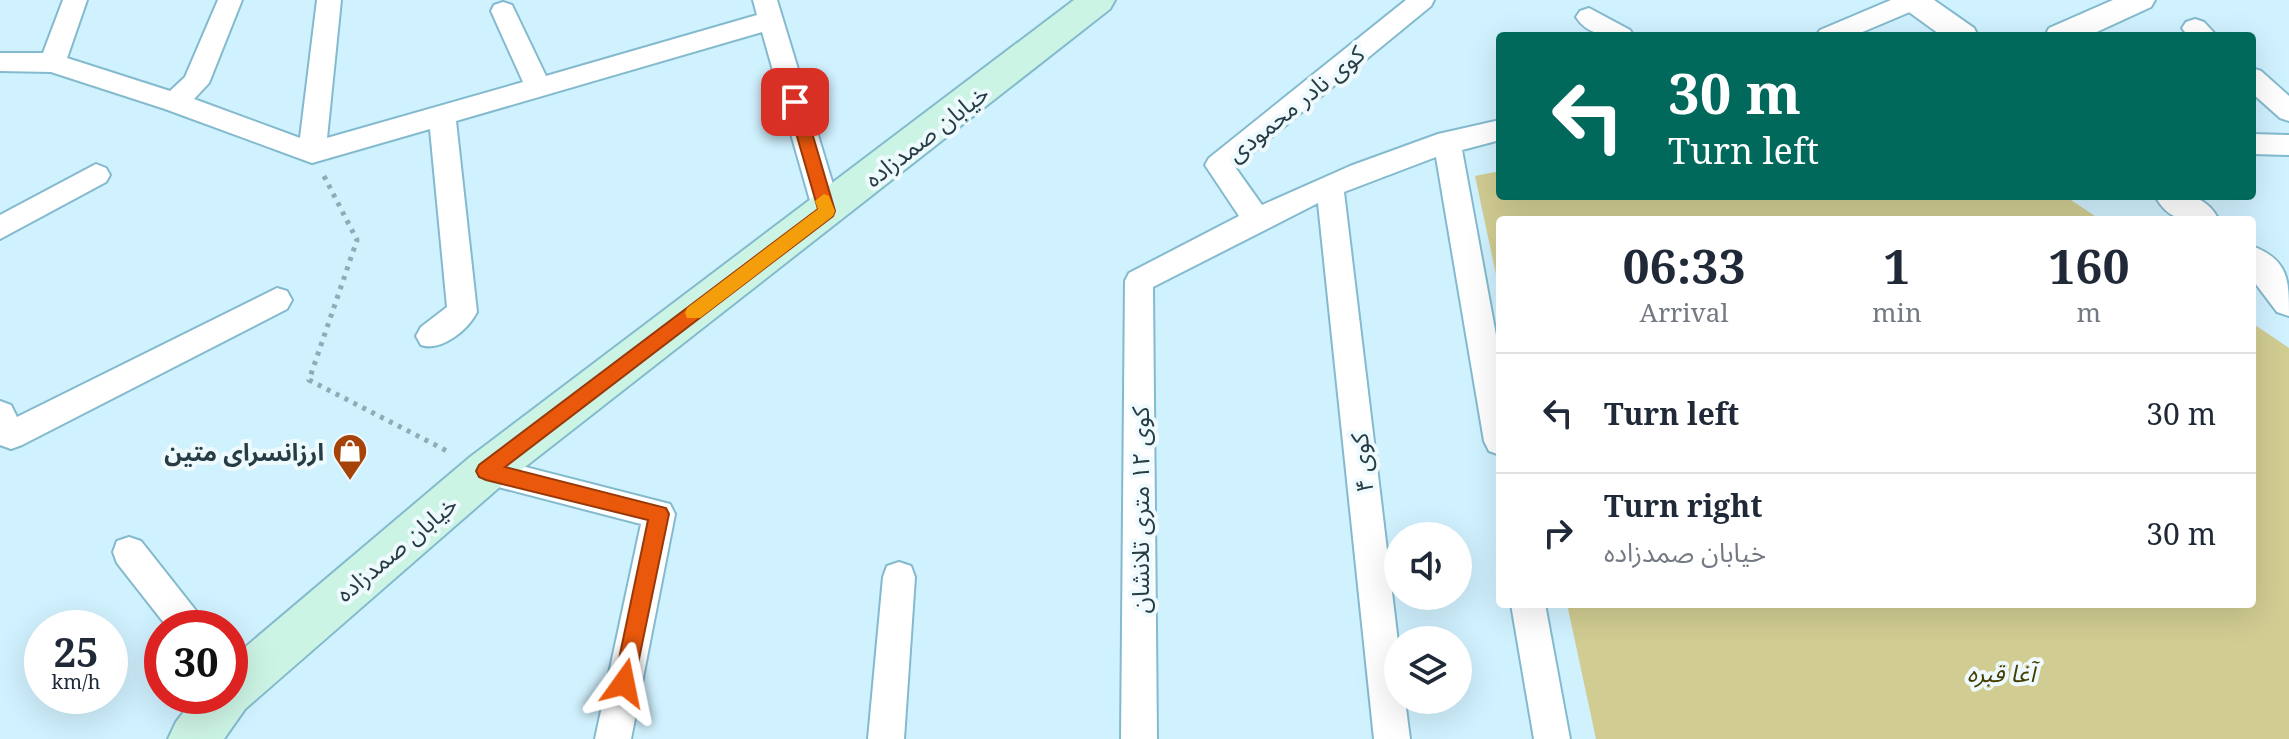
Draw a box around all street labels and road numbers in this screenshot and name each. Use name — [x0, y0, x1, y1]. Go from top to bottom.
street label: کوی نادر محمودی — [1219, 36, 1372, 169]
street label: خیابان صمدزاده — [857, 76, 995, 194]
street label: کوی ۱۲ متری تلانشان — [1123, 406, 1156, 613]
street label: کوی ۴ — [1341, 431, 1381, 494]
street label: خیابان صمدزاده — [328, 487, 464, 609]

